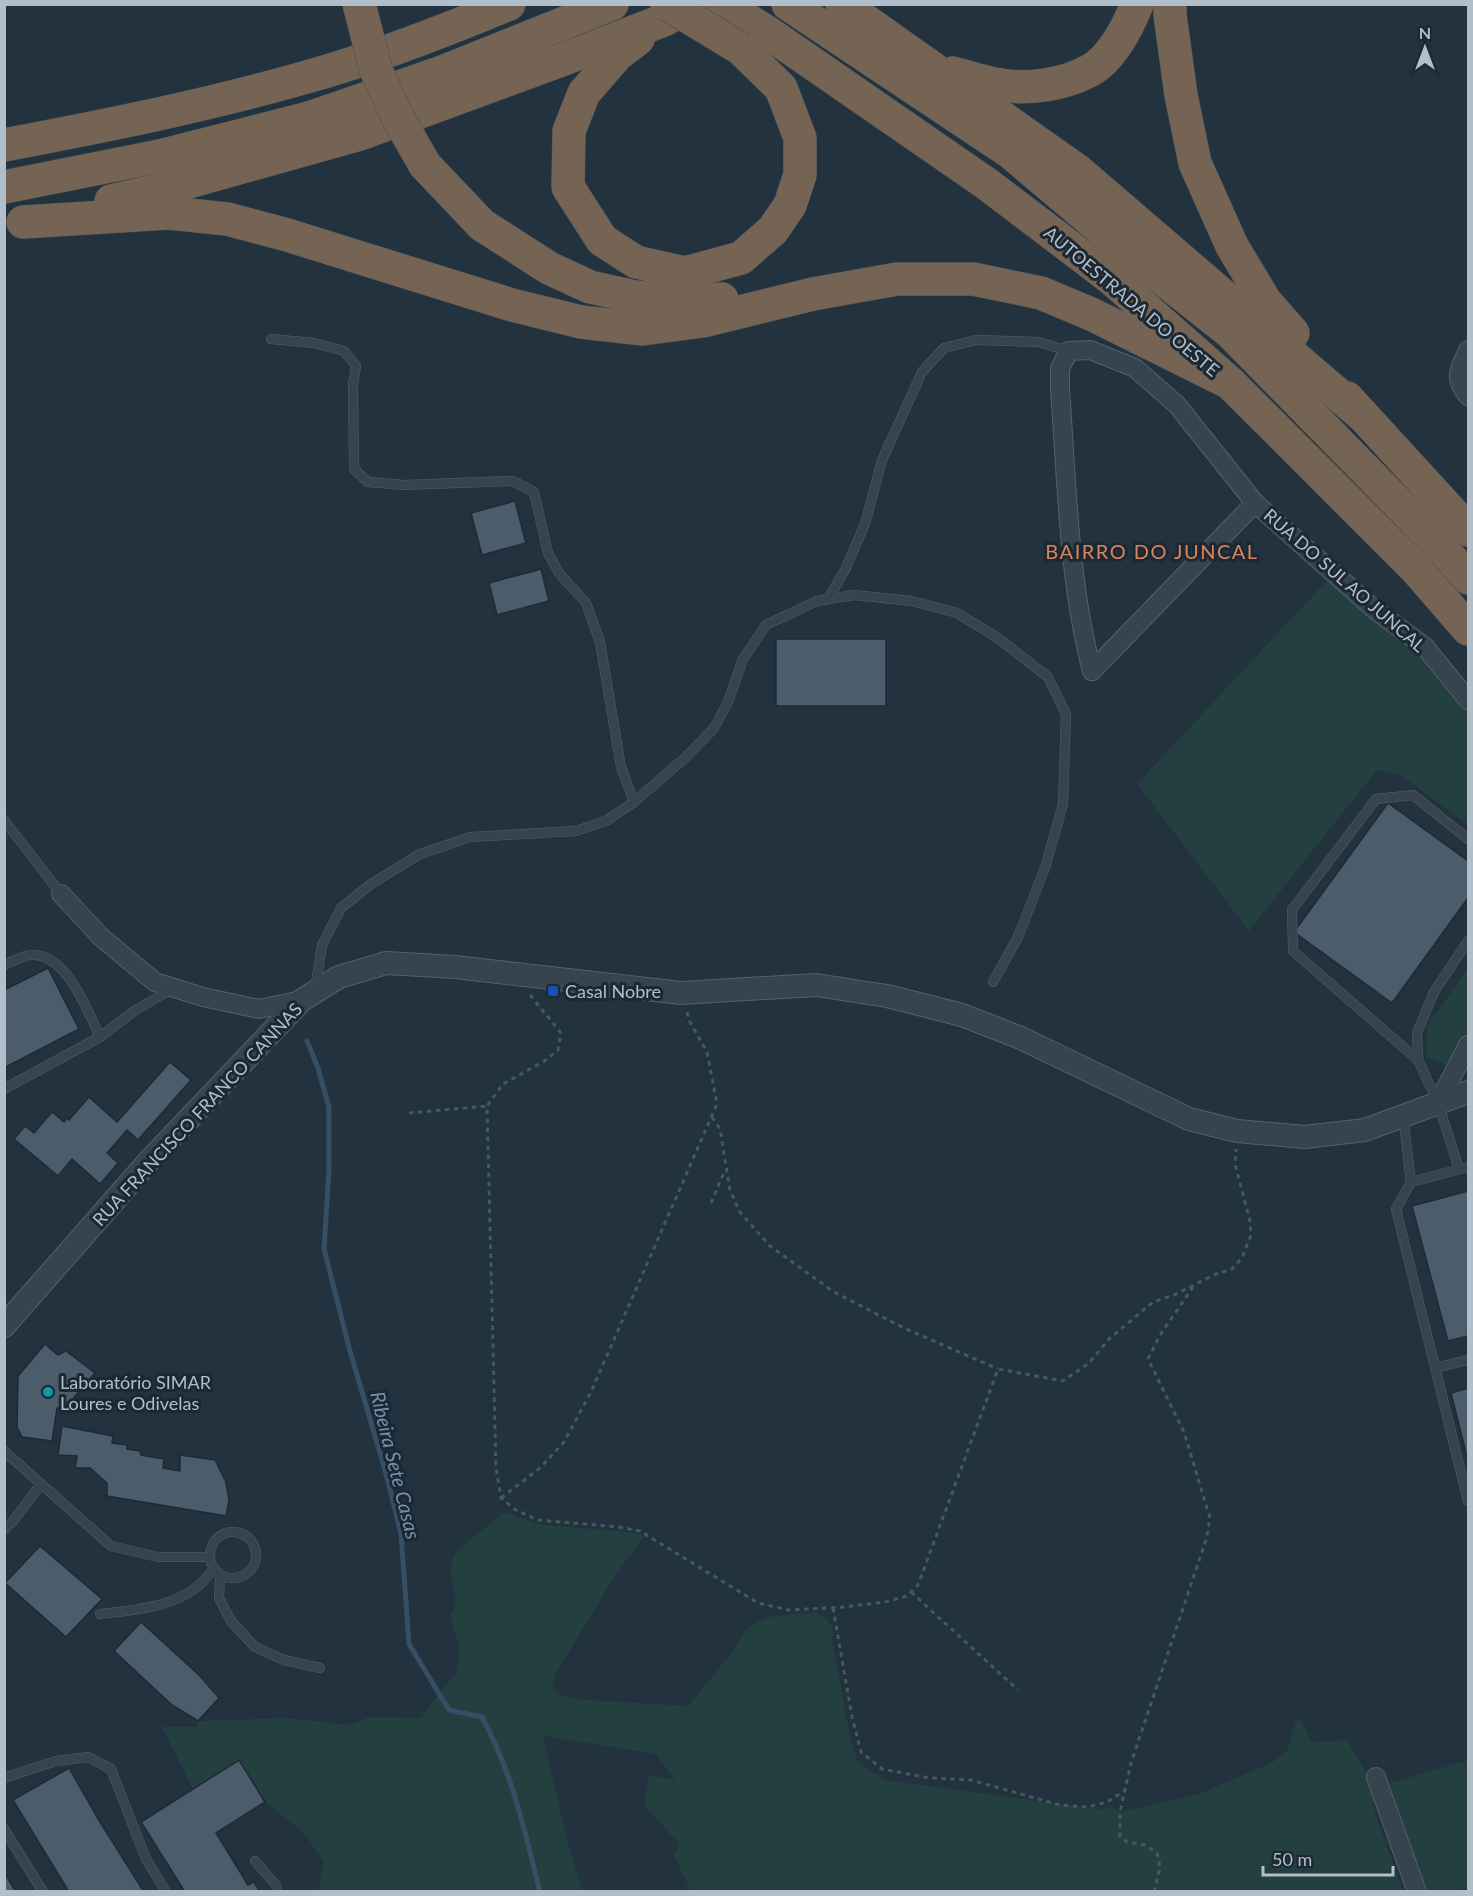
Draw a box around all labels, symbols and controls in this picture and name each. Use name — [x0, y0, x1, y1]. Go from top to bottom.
north arrow — [1395, 18, 1455, 78]
text: N — [1419, 23, 1431, 42]
street label: AUTOESTRADA DO OESTE — [1040, 221, 1224, 381]
street label: RUA DO SUL AO JUNCAL — [1260, 504, 1430, 656]
district label: BAIRRO DO JUNCAL — [1045, 539, 1259, 563]
place label: Casal Nobre — [565, 980, 661, 1002]
marker: Casal Nobre — [546, 984, 560, 998]
street label: RUA FRANCISCO FRANCO CANNAS — [88, 998, 306, 1230]
place label: Laboratório SIMAR Loures e Odivelas — [60, 1371, 212, 1414]
marker: Laboratório SIMAR Loures e Odivelas — [41, 1385, 55, 1399]
water label: Ribeira Sete Casas — [366, 1389, 426, 1541]
scale bar — [1263, 1839, 1394, 1877]
text: 50 m — [1272, 1848, 1312, 1870]

